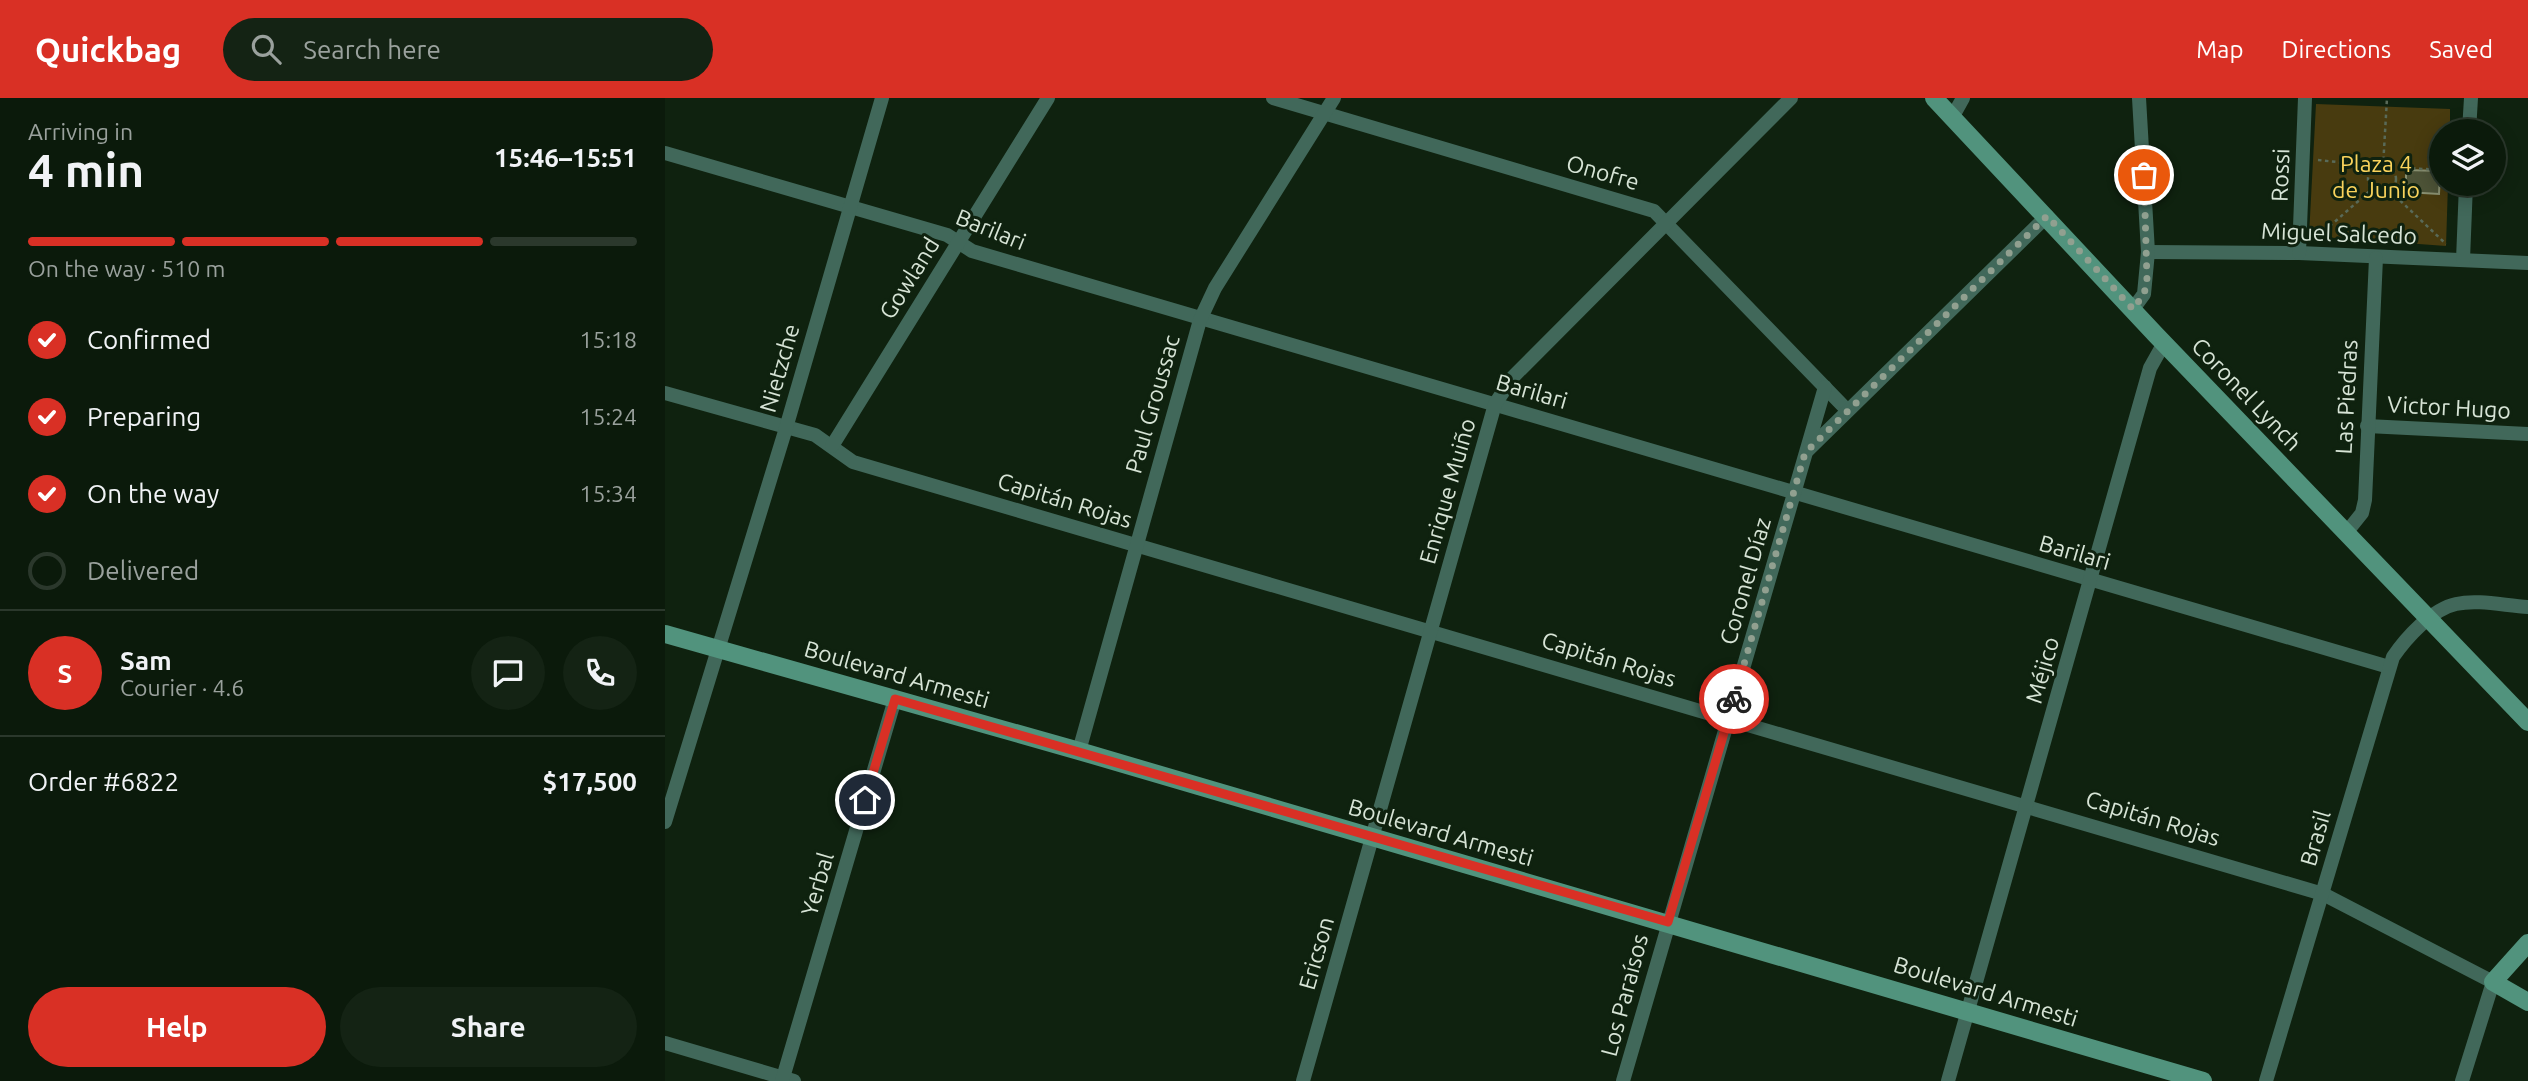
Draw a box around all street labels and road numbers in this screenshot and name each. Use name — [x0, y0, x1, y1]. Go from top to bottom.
street label: Rossi — [2267, 148, 2293, 202]
street label: Onofre — [1564, 150, 1642, 194]
street label: Barilari — [953, 204, 1029, 254]
street label: Miguel Salcedo — [2261, 218, 2417, 248]
street label: Gowland — [874, 233, 944, 323]
street label: Nietzche — [754, 321, 804, 415]
street label: Paul Groussac — [1120, 332, 1184, 476]
street label: Coronel Lynch — [2187, 333, 2307, 455]
street label: Las Piedras — [2331, 339, 2361, 455]
street label: Barilari — [1493, 369, 1571, 413]
street label: Victor Hugo — [2386, 391, 2512, 423]
street label: Enrique Muiño — [1414, 415, 1480, 567]
street label: Capitán Rojas — [995, 468, 1135, 532]
street label: Coronel Díaz — [1715, 515, 1775, 647]
street label: Barilari — [2036, 530, 2114, 574]
street label: Capitán Rojas — [1539, 627, 1679, 691]
street label: Méjico — [2021, 634, 2063, 706]
street label: Boulevard Armesti — [802, 636, 992, 712]
street label: Capitán Rojas — [2083, 786, 2223, 850]
street label: Boulevard Armesti — [1346, 794, 1536, 870]
street label: Brasil — [2295, 807, 2335, 869]
street label: Yerbal — [796, 849, 838, 919]
street label: Ericson — [1294, 914, 1338, 992]
street label: Los Paraísos — [1596, 931, 1652, 1059]
street label: Boulevard Armesti — [1891, 951, 2081, 1031]

